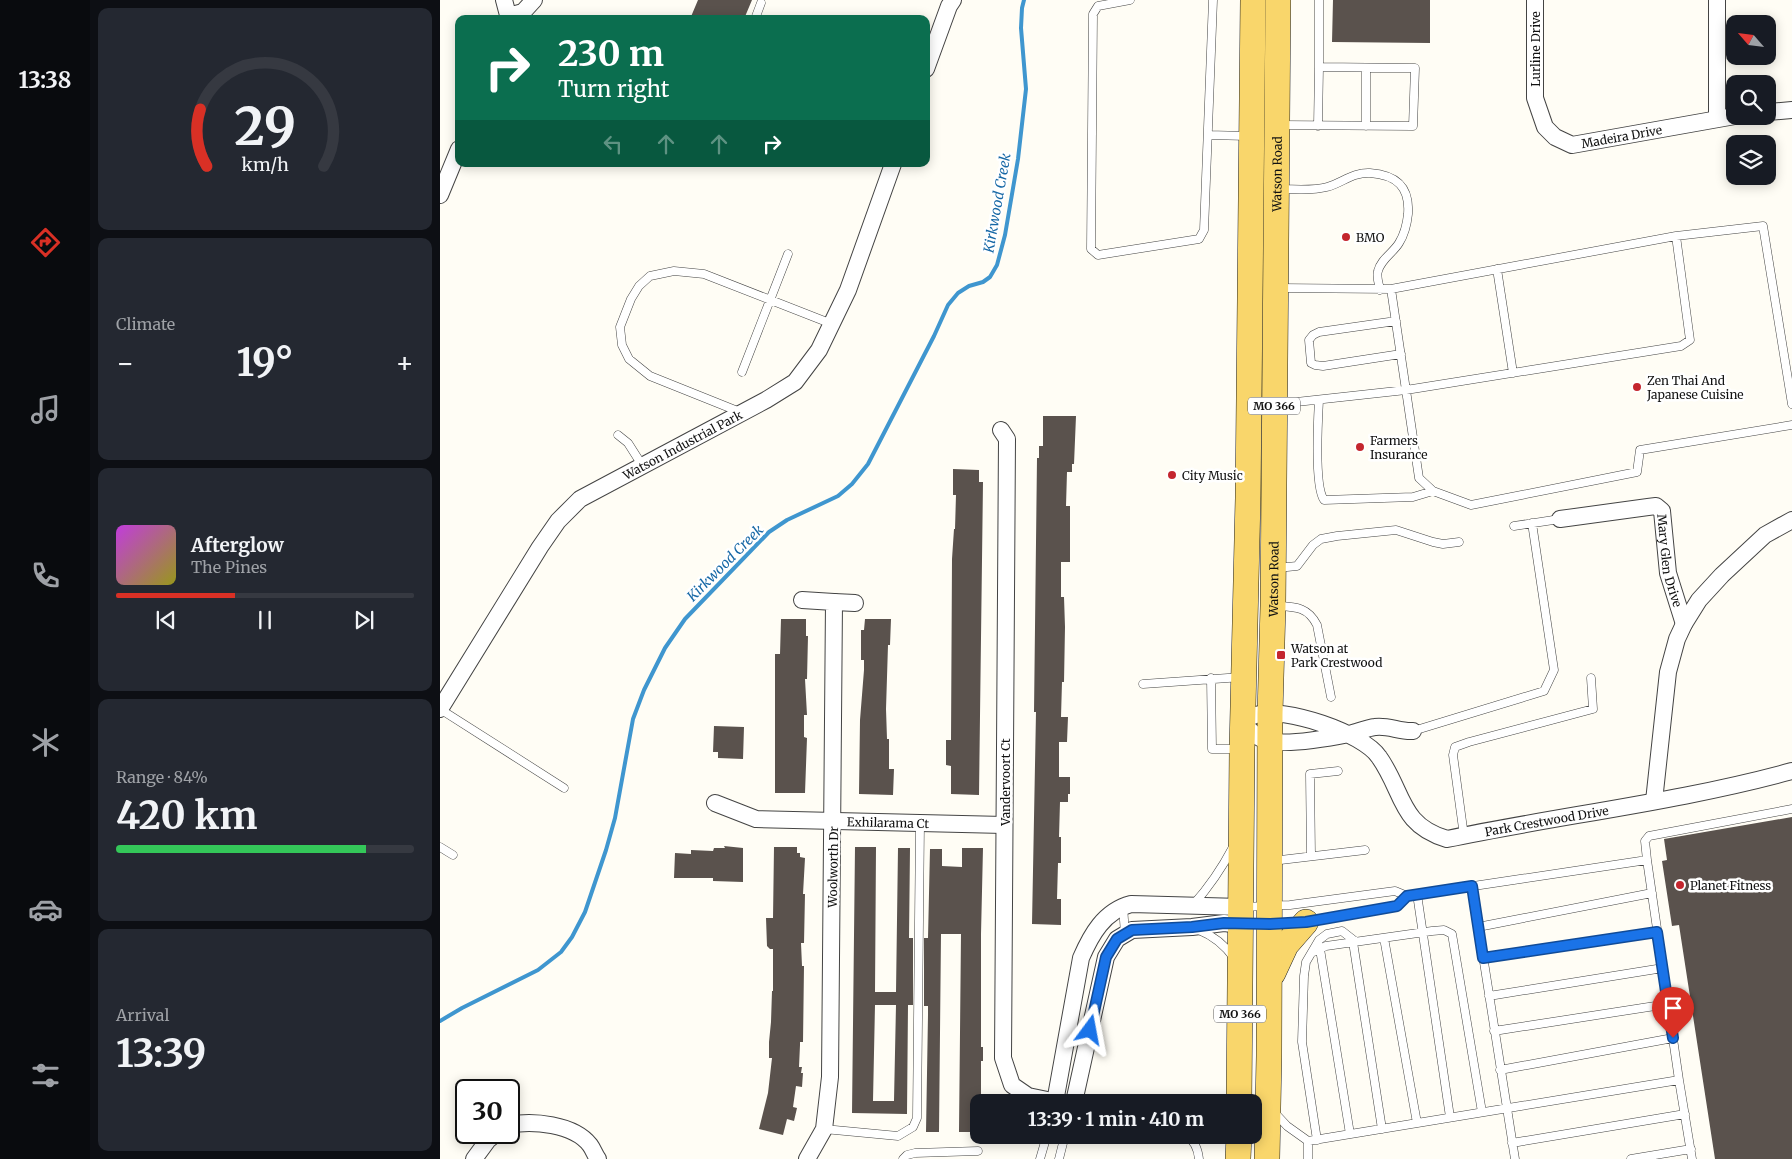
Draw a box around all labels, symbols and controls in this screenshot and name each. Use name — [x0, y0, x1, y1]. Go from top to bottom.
street label: Lurline Drive — [1528, 11, 1543, 87]
north arrow — [1726, 15, 1776, 65]
map controls — [1726, 15, 1776, 185]
text: 230 m — [558, 32, 664, 76]
icon: right — [475, 35, 540, 100]
text: 13:38 — [19, 66, 71, 94]
text: Turn right — [558, 75, 669, 103]
button: search — [1726, 75, 1776, 125]
text: 29 — [234, 94, 296, 159]
street label: Madeira Drive — [1580, 122, 1663, 151]
icon: left — [599, 130, 627, 158]
icon: ahead — [652, 130, 680, 158]
icon: ahead — [705, 130, 733, 158]
icon: right — [758, 130, 786, 158]
button: layers — [1726, 135, 1776, 185]
street label: Watson Road — [1269, 136, 1284, 213]
water label: Kirkwood Creek — [979, 151, 1015, 255]
text: km/h — [241, 153, 289, 176]
icon: directions — [28, 225, 63, 260]
place label: BMO — [1356, 230, 1385, 245]
marker: BMO — [1340, 231, 1352, 243]
text: Climate — [116, 314, 175, 334]
text: 19° — [237, 339, 294, 386]
text: − — [116, 345, 135, 381]
text: + — [395, 345, 414, 381]
place label: Zen Thai And Japanese Cuisine — [1646, 373, 1744, 402]
marker: Zen Thai And Japanese Cuisine — [1631, 381, 1643, 393]
icon: music — [28, 392, 63, 427]
road number: MO 366 — [1248, 398, 1300, 414]
street label: Watson Industrial Park — [619, 406, 745, 483]
place label: Farmers Insurance — [1370, 433, 1427, 462]
marker: Farmers Insurance — [1354, 441, 1366, 453]
place label: City Music — [1182, 468, 1243, 483]
marker: City Music — [1166, 469, 1178, 481]
street label: Mary Glen Drive — [1655, 513, 1686, 609]
water label: Kirkwood Creek — [682, 521, 767, 606]
text: Afterglow — [191, 533, 284, 557]
street label: Watson Road — [1265, 541, 1281, 618]
text: The Pines — [191, 557, 267, 577]
icon: phone — [28, 558, 63, 593]
icon: previous — [152, 606, 180, 634]
icon: pause — [251, 606, 279, 634]
icon: next — [350, 606, 378, 634]
place label: Watson at Park Crestwood — [1290, 641, 1382, 670]
marker: Watson at Park Crestwood — [1275, 649, 1287, 661]
icon: climate — [28, 725, 63, 760]
street label: Vandervoort Ct — [998, 738, 1013, 827]
text: Range · 84% — [116, 767, 208, 787]
text: 420 km — [116, 792, 257, 839]
street label: Park Crestwood Drive — [1483, 802, 1610, 839]
street label: Exhilarama Ct — [847, 814, 930, 831]
street label: Woolworth Dr — [825, 826, 841, 909]
place label: Planet Fitness — [1690, 878, 1771, 893]
marker: Planet Fitness — [1674, 879, 1686, 891]
icon: car — [28, 892, 63, 927]
pin — [1652, 987, 1694, 1038]
icon: arrive — [1659, 994, 1687, 1022]
position arrow — [1063, 1003, 1115, 1055]
text: Arrival — [116, 1005, 169, 1025]
road number: MO 366 — [1214, 1006, 1266, 1022]
text: 13:39 — [116, 1030, 206, 1077]
icon: filters — [28, 1058, 63, 1093]
speed limit sign: 30 — [455, 1079, 520, 1144]
text: 13:39 · 1 min · 410 m — [1028, 1107, 1204, 1131]

